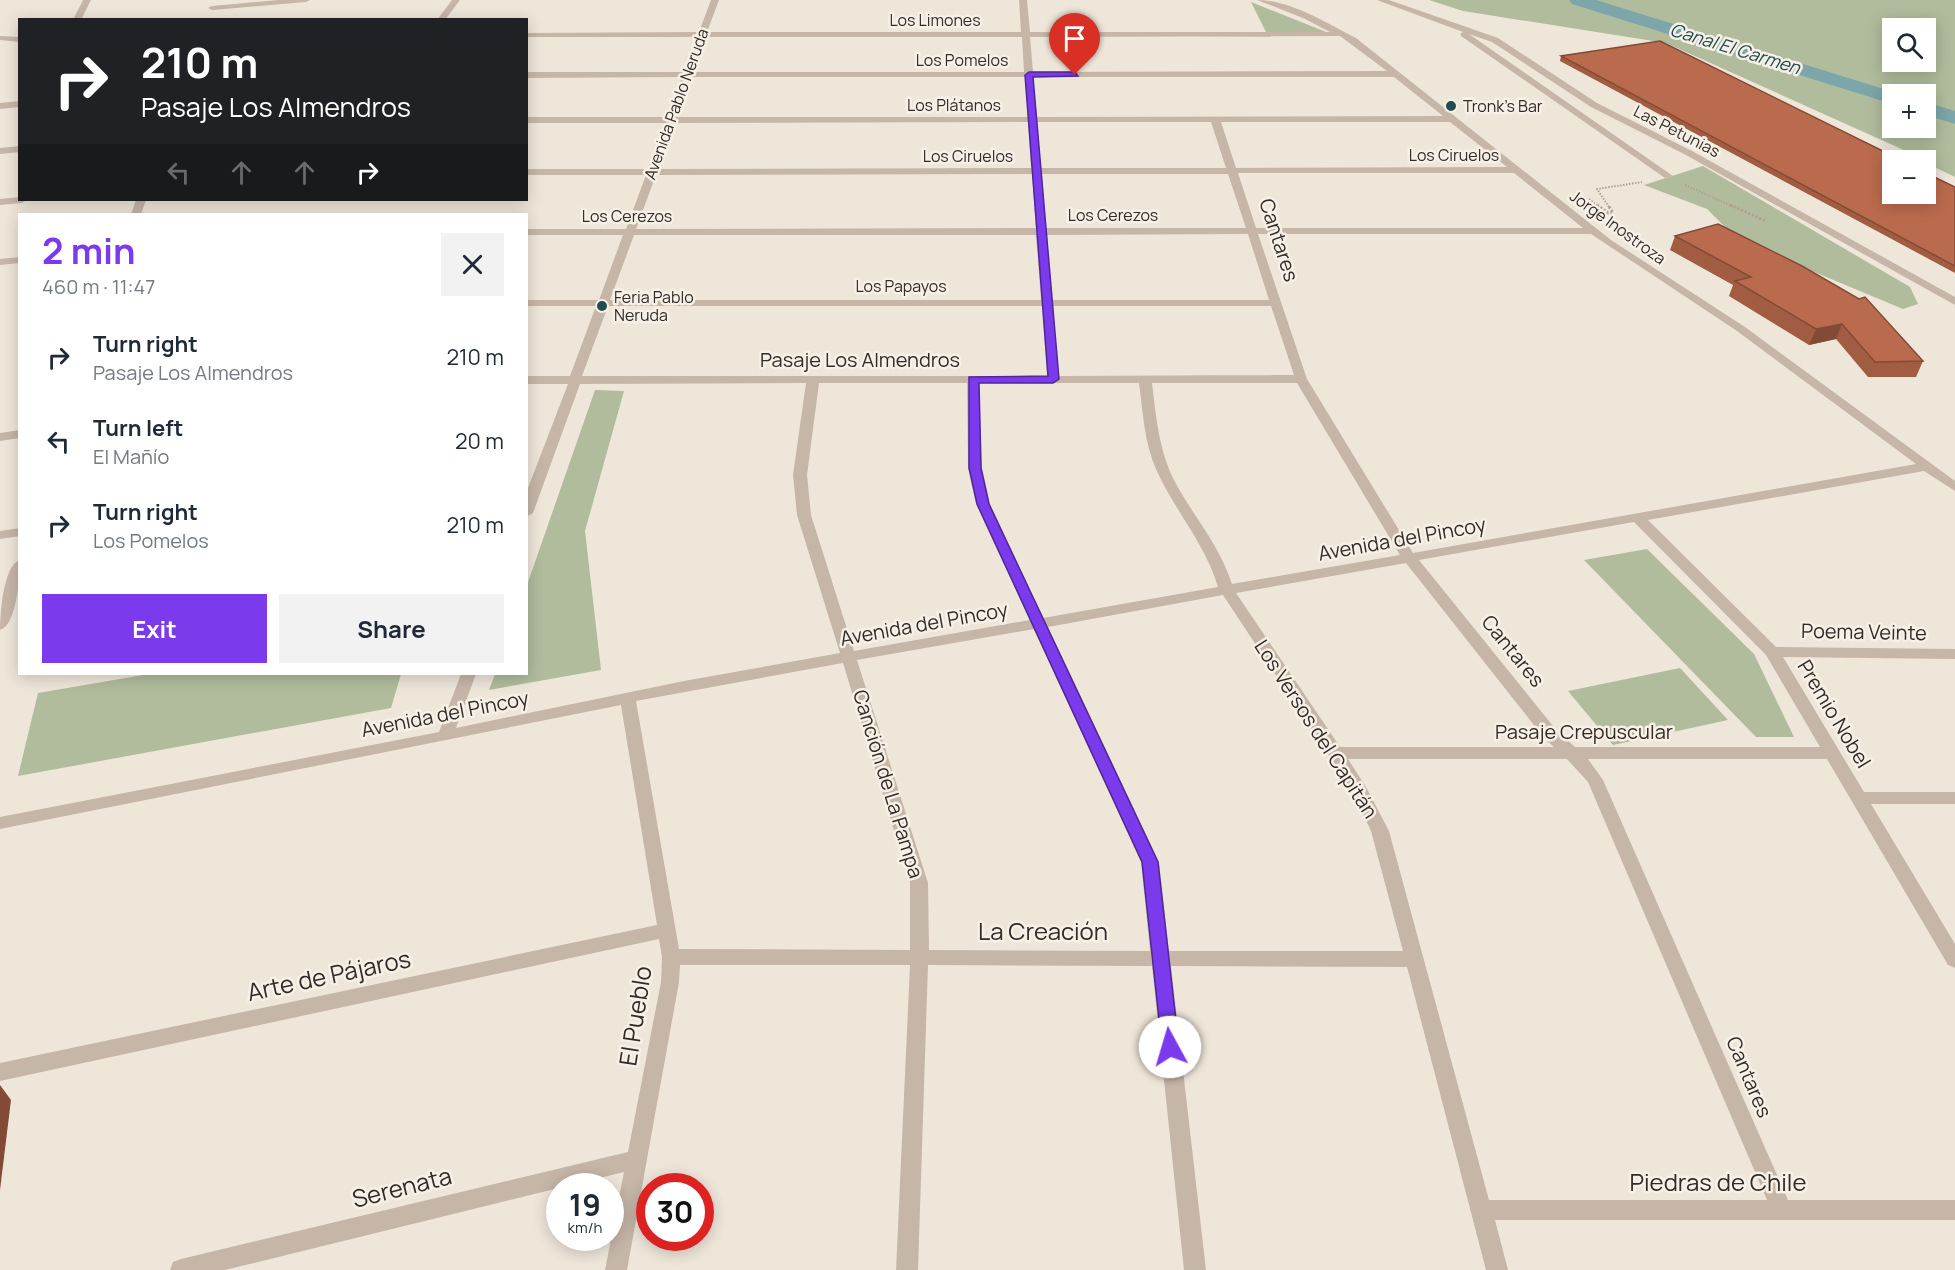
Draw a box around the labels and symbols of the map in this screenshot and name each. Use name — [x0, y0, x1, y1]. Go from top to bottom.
street label: Los Limones — [889, 9, 981, 31]
pin — [1049, 13, 1100, 75]
water label: Canal El Carmen — [1667, 17, 1805, 80]
street label: Avenida Pablo Neruda — [638, 25, 714, 183]
street label: Los Pomelos — [916, 49, 1008, 71]
street label: Los Plátanos — [907, 94, 1001, 116]
place label: Tronk's Bar — [1463, 95, 1543, 117]
marker: Tronk's Bar — [1444, 99, 1458, 113]
street label: Las Petunias — [1630, 100, 1724, 162]
street label: Los Ciruelos — [1409, 144, 1499, 166]
street label: Los Ciruelos — [923, 145, 1013, 167]
street label: Jorge Inostroza — [1566, 185, 1670, 269]
street label: Cantares — [1253, 195, 1306, 285]
street label: Los Cerezos — [1068, 204, 1158, 226]
street label: Los Cerezos — [582, 205, 672, 227]
street label: Los Papayos — [855, 275, 947, 297]
place label: Feria Pablo Neruda — [614, 286, 694, 326]
marker: Feria Pablo Neruda — [595, 299, 609, 313]
street label: Pasaje Los Almendros — [760, 346, 960, 373]
street label: Avenida del Pincoy — [1316, 510, 1488, 567]
street label: Avenida del Pincoy — [838, 595, 1010, 652]
street label: Cantares — [1476, 609, 1551, 692]
street label: Poema Veinte — [1801, 617, 1927, 646]
street label: Los Versos del Capitán — [1249, 634, 1384, 823]
street label: Premio Nobel — [1792, 655, 1877, 773]
street label: Avenida del Pincoy — [359, 684, 531, 743]
street label: Canción de La Pampa — [847, 686, 930, 881]
street label: Pasaje Crepuscular — [1495, 718, 1673, 745]
street label: La Creación — [978, 914, 1108, 947]
street label: Arte de Pájaros — [244, 941, 414, 1008]
street label: El Pueblo — [610, 963, 659, 1068]
position arrow — [1138, 1015, 1202, 1079]
street label: Cantares — [1720, 1032, 1779, 1121]
street label: Serenata — [348, 1158, 455, 1215]
street label: Piedras de Chile — [1630, 1165, 1806, 1198]
speed limit sign: 30 — [636, 1173, 714, 1251]

